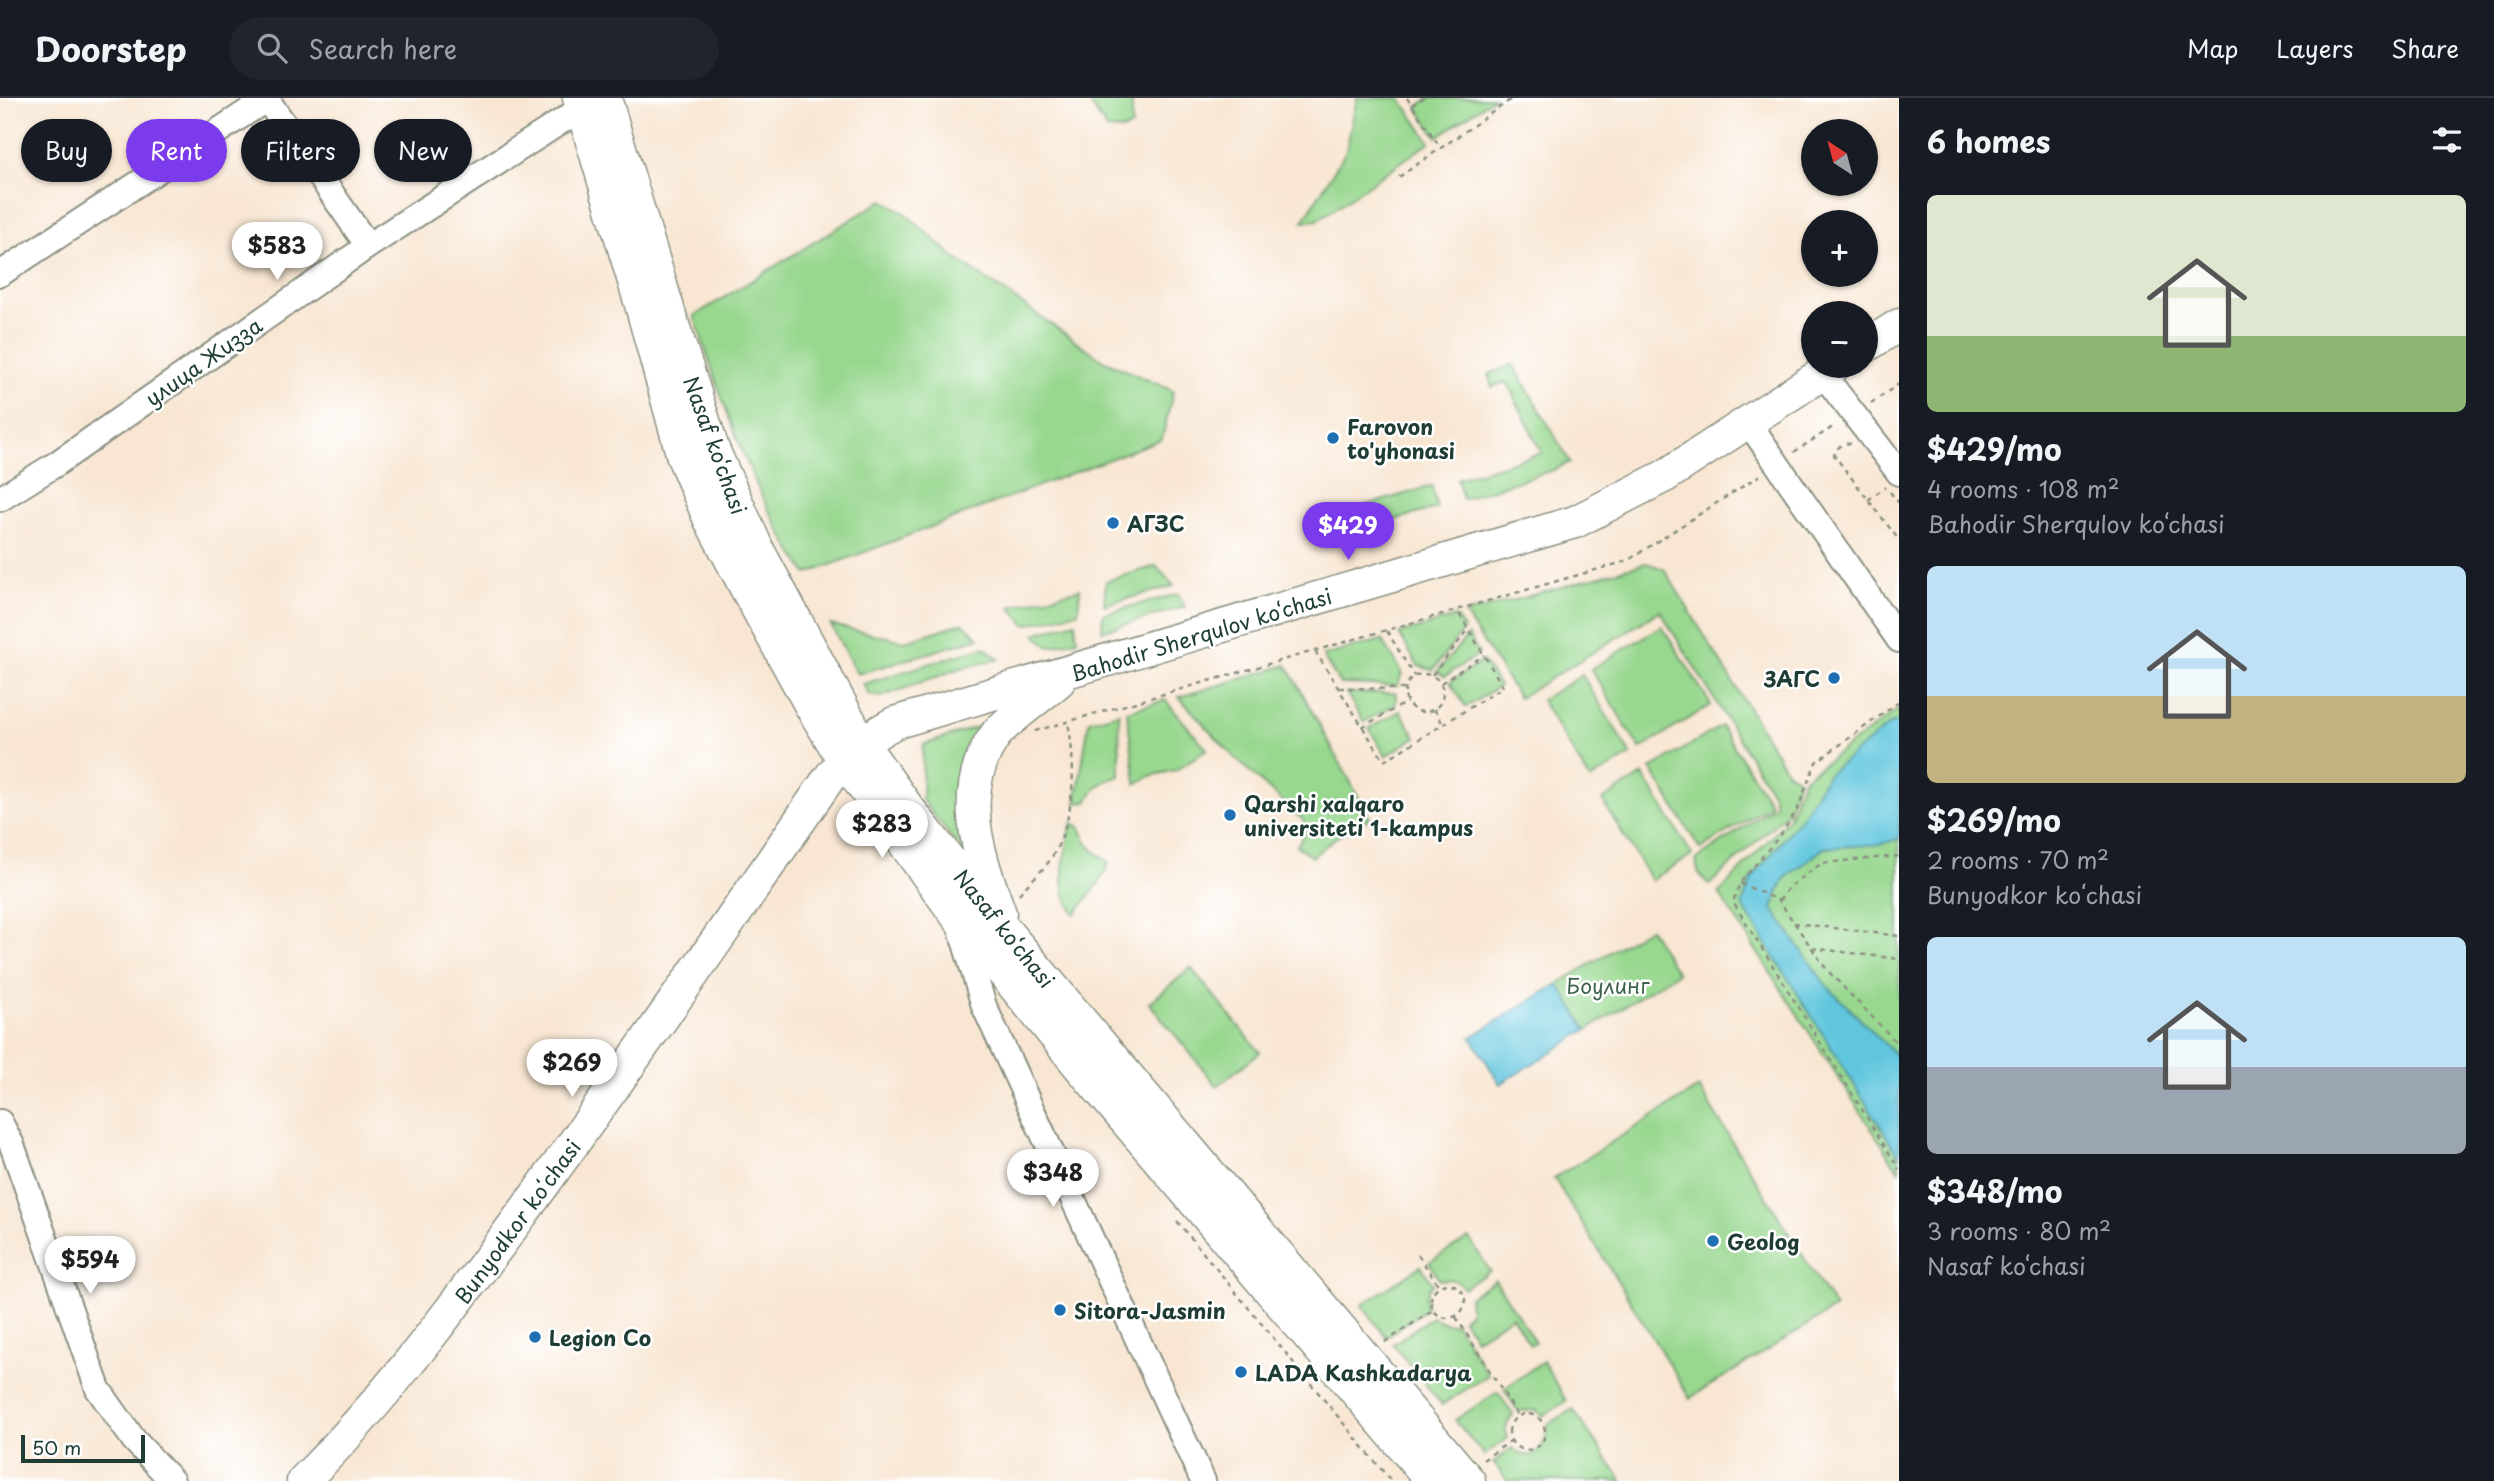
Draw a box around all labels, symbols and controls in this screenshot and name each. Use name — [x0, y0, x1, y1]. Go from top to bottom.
search box — [229, 17, 719, 80]
text: Doorstep — [35, 23, 187, 73]
icon: search — [253, 29, 291, 67]
text: Search here — [309, 29, 457, 68]
text: Map — [2187, 30, 2238, 66]
text: Layers — [2276, 30, 2353, 66]
text: Share — [2391, 30, 2459, 66]
text: 6 homes — [1927, 118, 2050, 163]
chip: Buy — [21, 119, 112, 182]
chip: Rent — [126, 119, 227, 182]
chip: Filters — [241, 119, 360, 182]
chip: New — [374, 119, 472, 182]
north arrow — [1801, 119, 1878, 196]
map controls — [1801, 119, 1878, 378]
icon: filters — [2428, 121, 2466, 159]
button: + — [1801, 210, 1878, 287]
pin: $583 — [236, 222, 318, 282]
text: $583 — [248, 227, 306, 262]
icon: home — [2134, 240, 2260, 366]
button: − — [1801, 301, 1878, 378]
street label: улица Жизза — [138, 309, 268, 413]
street label: Nasaf ko‘chasi — [676, 372, 756, 518]
place label: Farovon to'yhonasi — [1347, 410, 1455, 466]
text: $429/mo — [1927, 426, 2062, 471]
marker: Farovon to'yhonasi — [1325, 430, 1341, 446]
text: 4 rooms · 108 m² — [1927, 471, 2120, 506]
pin: $429 — [1307, 503, 1389, 562]
text: Bahodir Sherqulov ko‘chasi — [1927, 506, 2225, 541]
place label: АГЗС — [1127, 507, 1185, 539]
text: $429 — [1318, 507, 1378, 542]
marker: АГЗС — [1105, 515, 1121, 531]
street label: Bahodir Sherqulov ko‘chasi — [1066, 579, 1336, 689]
icon: home — [2134, 611, 2260, 737]
place label: ЗАГС — [1763, 662, 1820, 694]
marker: ЗАГС — [1826, 670, 1842, 686]
place label: Qarshi xalqaro universiteti 1-kampus — [1244, 787, 1473, 843]
text: $269/mo — [1927, 797, 2061, 842]
pin: $283 — [841, 800, 923, 860]
text: $283 — [852, 805, 912, 840]
marker: Qarshi xalqaro universiteti 1-kampus — [1222, 807, 1238, 823]
text: 2 rooms · 70 m² — [1927, 842, 2109, 877]
street label: Nasaf ko‘chasi — [947, 862, 1063, 994]
text: Bunyodkor koʻchasi — [1927, 877, 2142, 912]
park label: Боулинг — [1567, 969, 1650, 1001]
icon: home — [2134, 982, 2260, 1108]
pin: $269 — [531, 1040, 613, 1099]
text: $269 — [542, 1044, 602, 1079]
street label: Bunyodkor koʻchasi — [446, 1132, 588, 1310]
pin: $348 — [1012, 1150, 1094, 1209]
text: $348 — [1023, 1154, 1083, 1189]
text: $348/mo — [1927, 1168, 2062, 1213]
text: 3 rooms · 80 m² — [1927, 1213, 2111, 1248]
place label: Geolog — [1727, 1225, 1799, 1257]
marker: Geolog — [1705, 1233, 1721, 1249]
pin: $594 — [49, 1236, 131, 1296]
text: $594 — [61, 1241, 119, 1276]
text: Nasaf ko‘chasi — [1927, 1248, 2086, 1283]
place label: Sitora-Jasmin — [1074, 1294, 1226, 1326]
marker: Sitora-Jasmin — [1052, 1302, 1068, 1318]
place label: Legion Co — [549, 1321, 651, 1353]
marker: Legion Co — [527, 1329, 543, 1345]
place label: LADA Kashkadarya — [1255, 1356, 1472, 1388]
marker: LADA Kashkadarya — [1233, 1364, 1249, 1380]
scale bar — [21, 1432, 145, 1464]
text: 50 m — [32, 1433, 81, 1461]

